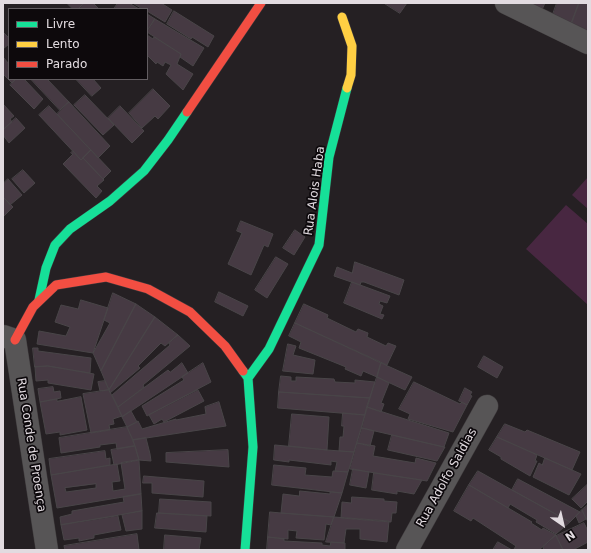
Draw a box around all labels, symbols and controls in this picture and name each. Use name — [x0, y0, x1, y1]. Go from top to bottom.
legend — [8, 8, 148, 80]
text: Livre — [46, 17, 75, 31]
text: Lento — [46, 37, 80, 51]
text: Parado — [46, 57, 87, 71]
street label: Rua Alois Haba — [302, 145, 328, 237]
street label: Rua Conde de Proença — [13, 377, 49, 513]
street label: Rua Adolfo Saldias — [414, 426, 480, 530]
north arrow — [543, 505, 583, 545]
text: N — [563, 527, 577, 543]

